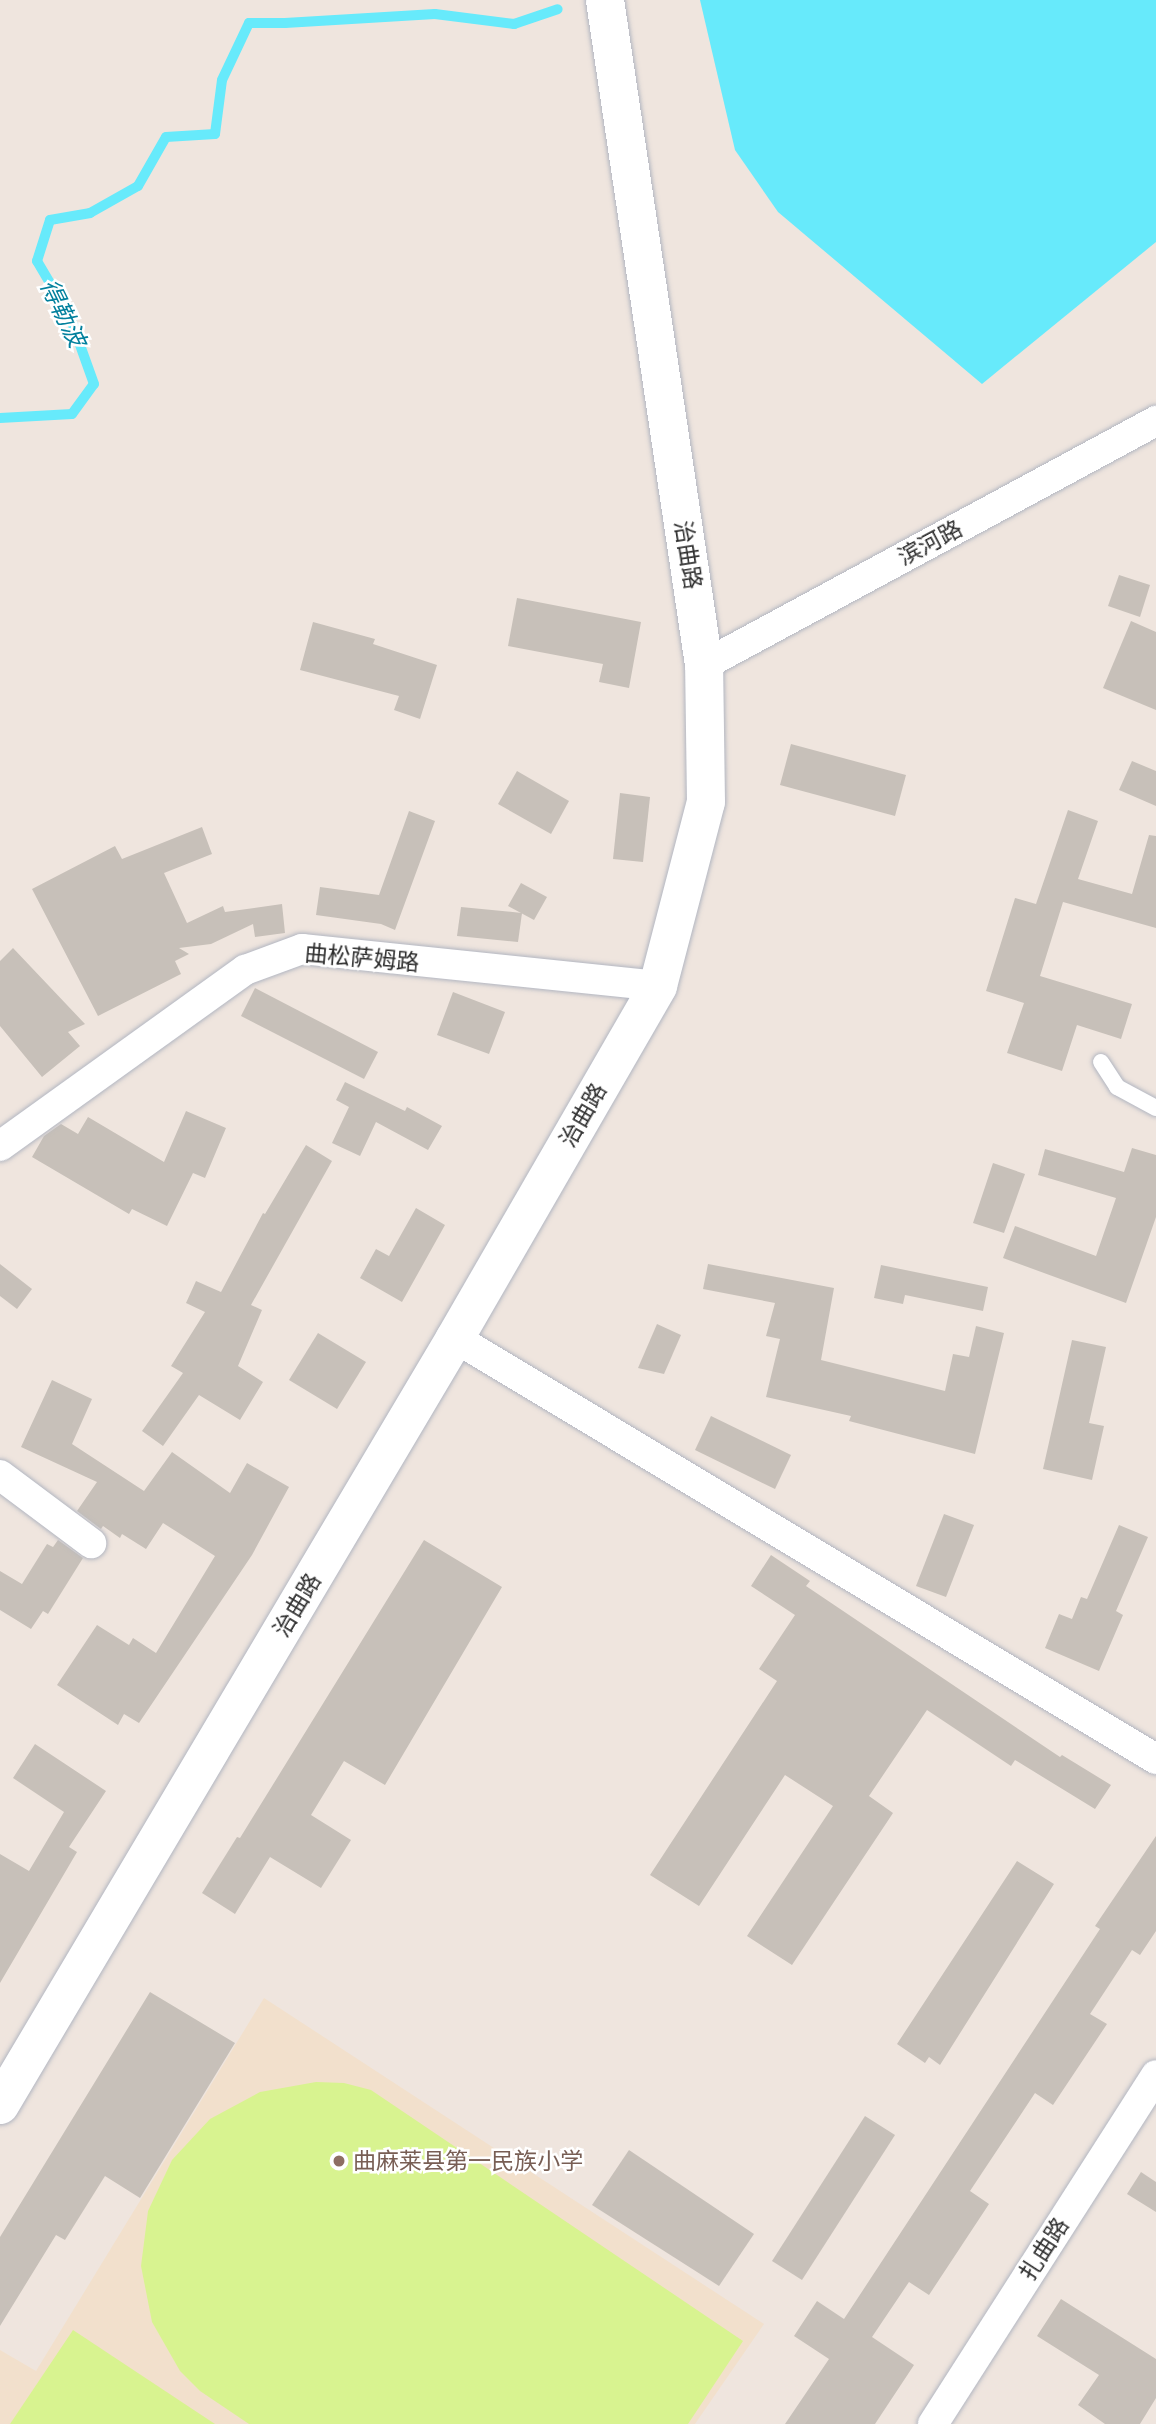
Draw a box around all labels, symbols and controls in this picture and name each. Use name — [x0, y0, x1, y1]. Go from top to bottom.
water label: 得勒波 — [34, 274, 92, 352]
street label: 滨河路 — [893, 515, 967, 571]
street label: 治曲路 — [669, 519, 707, 591]
street label: 曲松萨姆路 — [304, 939, 420, 977]
street label: 治曲路 — [554, 1078, 612, 1152]
street label: 治曲路 — [267, 1568, 327, 1642]
place label: 曲麻莱县第一民族小学 — [353, 2147, 583, 2175]
marker: 曲麻莱县第一民族小学 — [331, 2153, 347, 2169]
street label: 扎曲路 — [1014, 2213, 1074, 2285]

